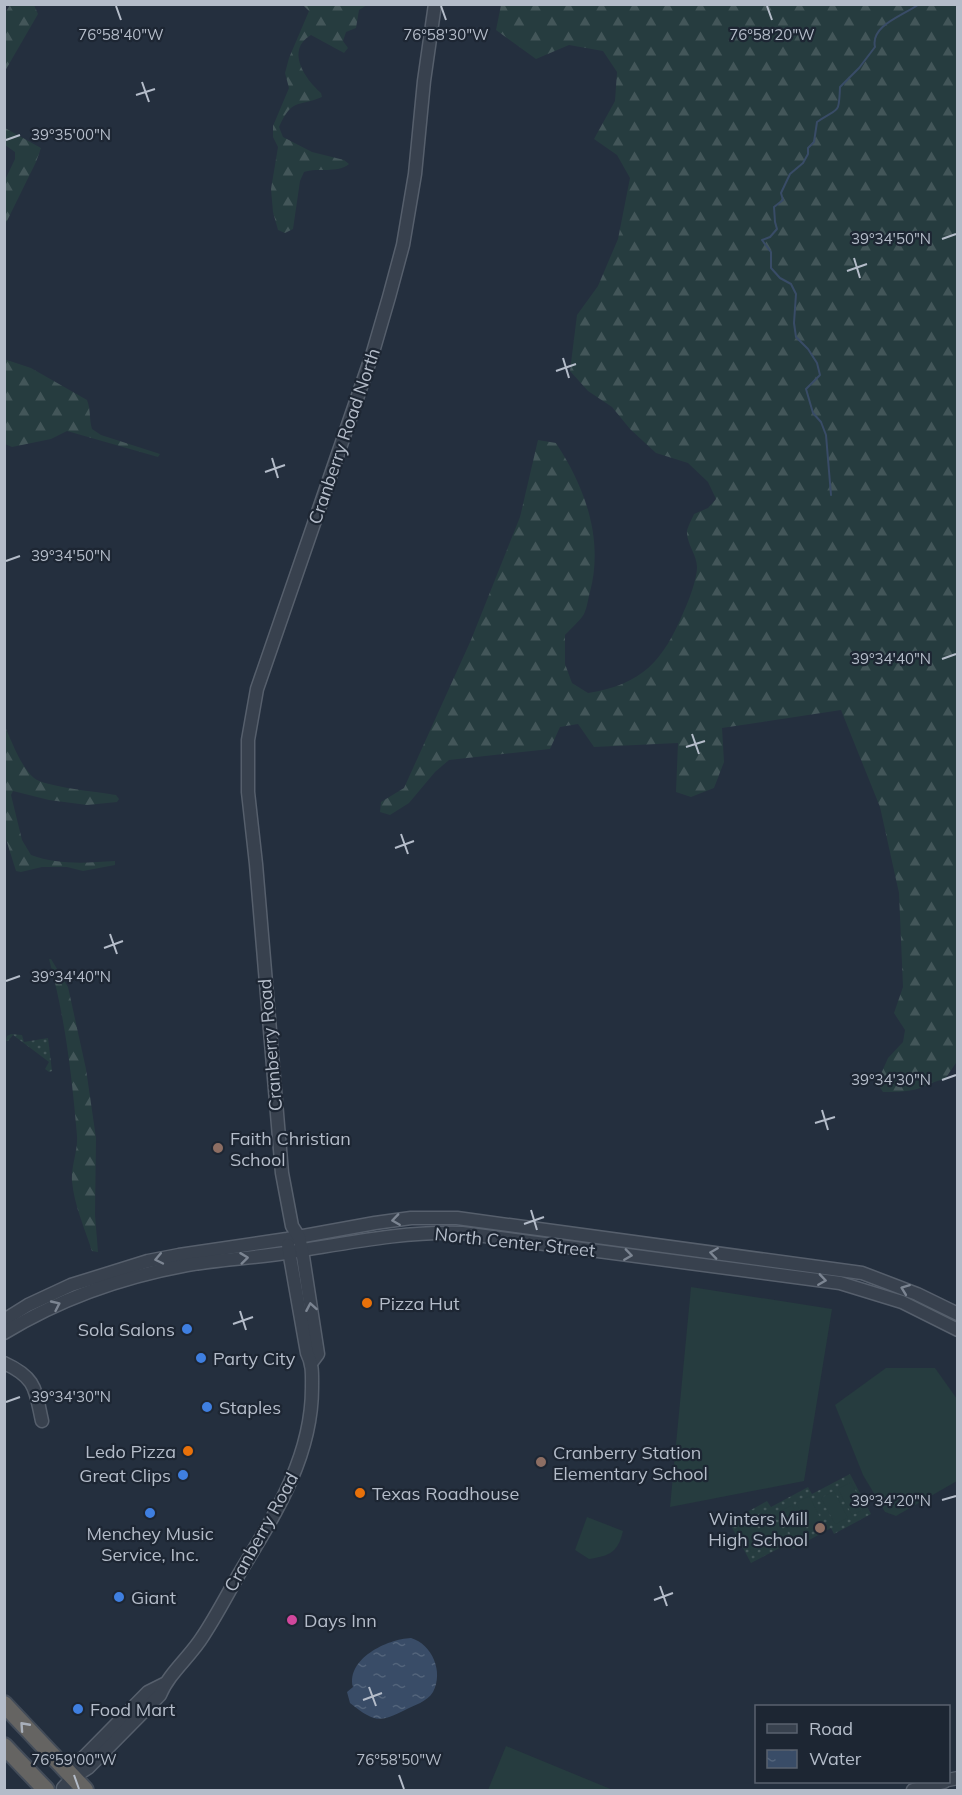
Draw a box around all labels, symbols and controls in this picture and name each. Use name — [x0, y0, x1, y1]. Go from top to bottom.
text: 76°58'40"W — [78, 25, 164, 44]
text: 76°58'30"W — [403, 25, 489, 44]
text: 76°58'20"W — [729, 25, 815, 44]
text: 39°35'00"N — [31, 125, 111, 144]
text: 39°34'50"N — [851, 229, 931, 248]
street label: Cranberry Road North — [303, 345, 385, 527]
text: 39°34'50"N — [31, 546, 111, 565]
text: 39°34'40"N — [851, 649, 931, 668]
text: 39°34'40"N — [31, 967, 111, 986]
street label: Cranberry Road — [253, 978, 287, 1112]
text: 39°34'30"N — [851, 1070, 931, 1089]
place label: Faith Christian School — [230, 1127, 351, 1171]
marker: Faith Christian School — [211, 1141, 225, 1155]
one-way arrow — [391, 1213, 400, 1225]
street label: North Center Street — [434, 1222, 596, 1262]
one-way arrow — [710, 1247, 719, 1259]
one-way arrow — [624, 1248, 633, 1260]
one-way arrow — [154, 1252, 164, 1265]
one-way arrow — [239, 1252, 248, 1265]
one-way arrow — [817, 1274, 826, 1286]
one-way arrow — [900, 1284, 911, 1296]
place label: Pizza Hut — [379, 1292, 460, 1315]
marker: Pizza Hut — [360, 1296, 374, 1310]
one-way arrow — [49, 1301, 60, 1313]
one-way arrow — [306, 1302, 318, 1312]
place label: Sola Salons — [78, 1318, 175, 1341]
marker: Sola Salons — [180, 1322, 194, 1336]
place label: Party City — [213, 1347, 296, 1370]
marker: Party City — [194, 1351, 208, 1365]
text: 39°34'30"N — [31, 1387, 111, 1406]
place label: Staples — [219, 1396, 281, 1419]
marker: Staples — [200, 1400, 214, 1414]
place label: Ledo Pizza — [85, 1440, 176, 1463]
place label: Cranberry Station Elementary School — [553, 1441, 708, 1485]
marker: Ledo Pizza — [181, 1444, 195, 1458]
marker: Cranberry Station Elementary School — [534, 1455, 548, 1469]
place label: Great Clips — [79, 1464, 171, 1487]
marker: Great Clips — [176, 1468, 190, 1482]
street label: Cranberry Road — [219, 1468, 303, 1596]
place label: Texas Roadhouse — [372, 1482, 519, 1505]
marker: Texas Roadhouse — [353, 1486, 367, 1500]
text: 39°34'20"N — [851, 1491, 931, 1510]
marker: Menchey Music Service, Inc. — [143, 1506, 157, 1520]
place label: Winters Mill High School — [708, 1507, 808, 1551]
marker: Winters Mill High School — [813, 1521, 827, 1535]
place label: Menchey Music Service, Inc. — [86, 1522, 214, 1566]
place label: Giant — [131, 1586, 176, 1609]
marker: Giant — [112, 1590, 126, 1604]
place label: Days Inn — [304, 1609, 377, 1632]
marker: Days Inn — [285, 1613, 299, 1627]
place label: Food Mart — [90, 1698, 175, 1721]
marker: Food Mart — [71, 1702, 85, 1716]
legend — [755, 1705, 950, 1783]
text: Road — [809, 1717, 853, 1740]
one-way arrow — [20, 1722, 31, 1732]
text: Water — [809, 1747, 862, 1770]
text: 76°59'00"W — [31, 1750, 117, 1769]
text: 76°58'50"W — [356, 1750, 442, 1769]

